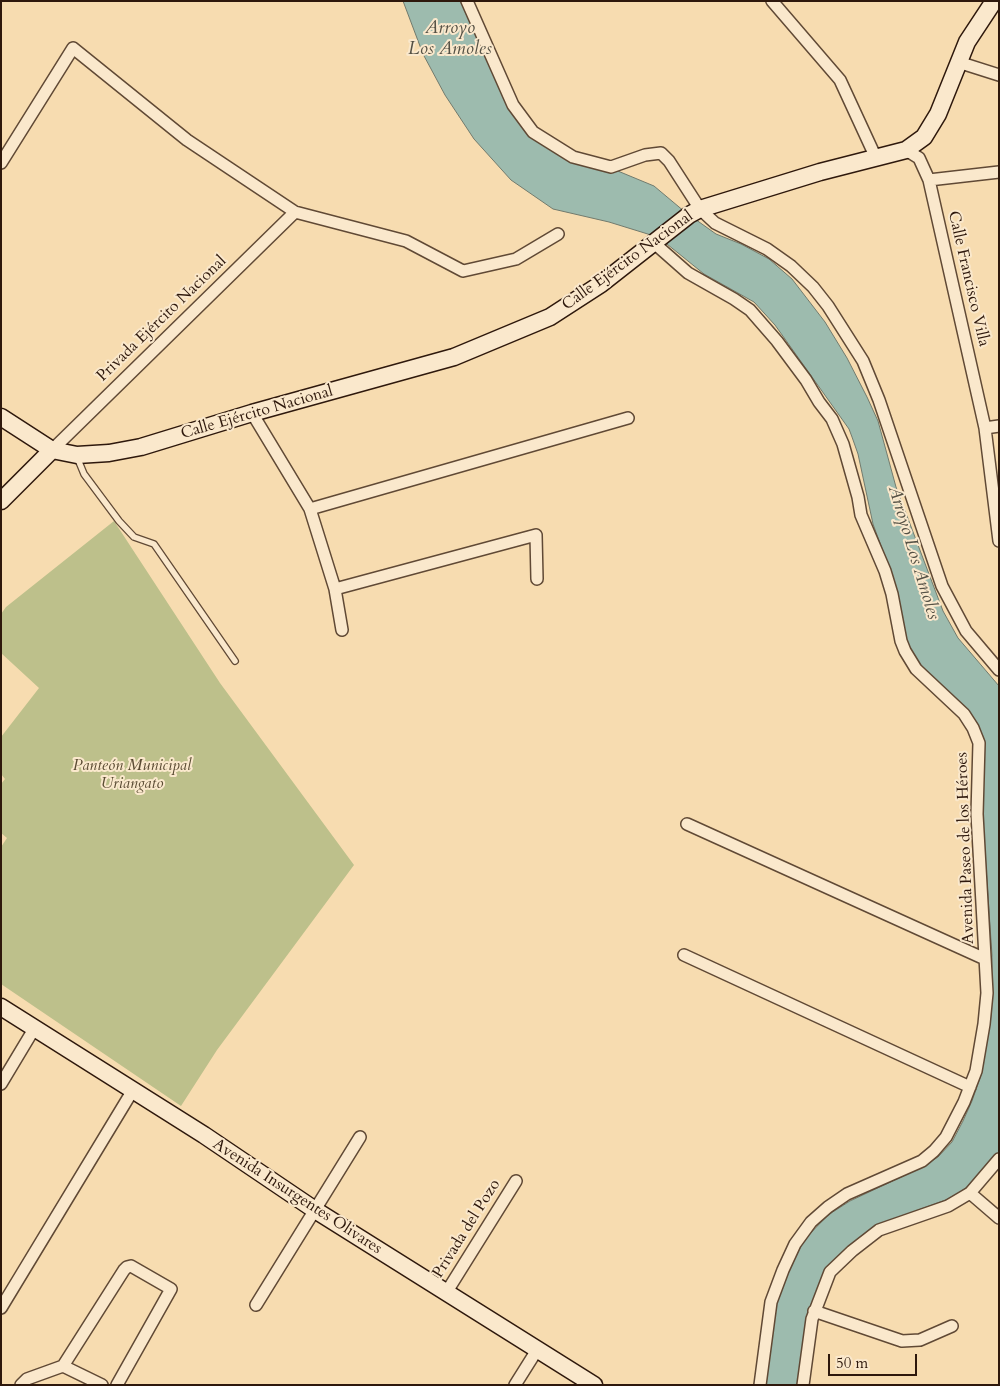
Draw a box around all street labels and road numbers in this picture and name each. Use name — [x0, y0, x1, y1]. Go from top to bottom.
street label: Calle Ejército Nacional — [559, 207, 697, 315]
street label: Calle Francisco Villa — [943, 209, 993, 349]
street label: Privada Ejército Nacional — [93, 252, 231, 386]
street label: Calle Ejército Nacional — [179, 382, 335, 444]
street label: Avenida Paseo de los Héroes — [953, 752, 979, 944]
street label: Avenida Insurgentes Olivares — [209, 1135, 385, 1259]
street label: Privada del Pozo — [429, 1176, 505, 1282]

